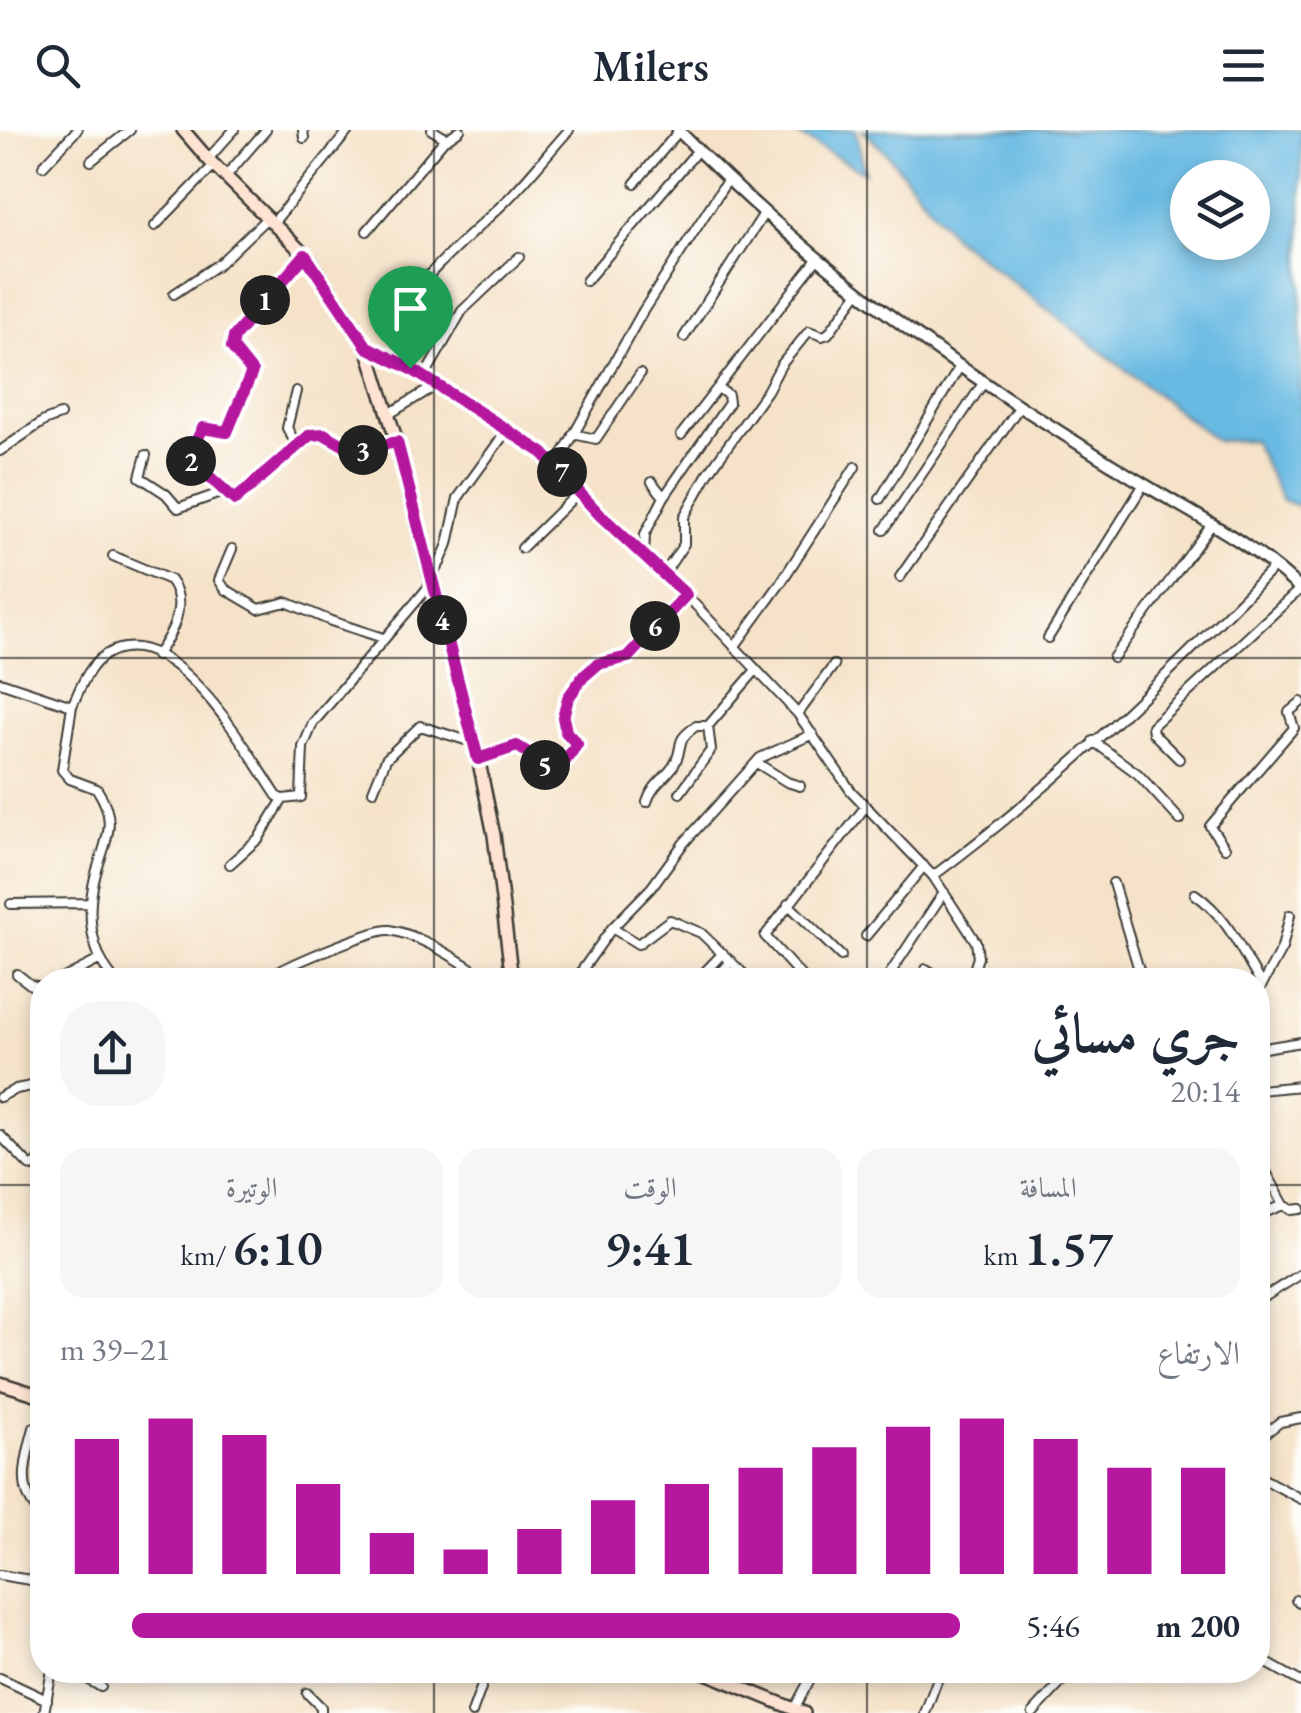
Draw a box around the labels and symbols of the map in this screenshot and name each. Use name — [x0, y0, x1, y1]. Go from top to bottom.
pin — [368, 266, 453, 369]
pin: 1 — [240, 275, 290, 325]
pin: 3 — [338, 425, 388, 475]
pin: 2 — [166, 436, 216, 486]
pin: 7 — [537, 447, 587, 497]
pin: 4 — [417, 595, 467, 645]
pin: 6 — [630, 601, 680, 651]
pin: 5 — [520, 740, 570, 790]

